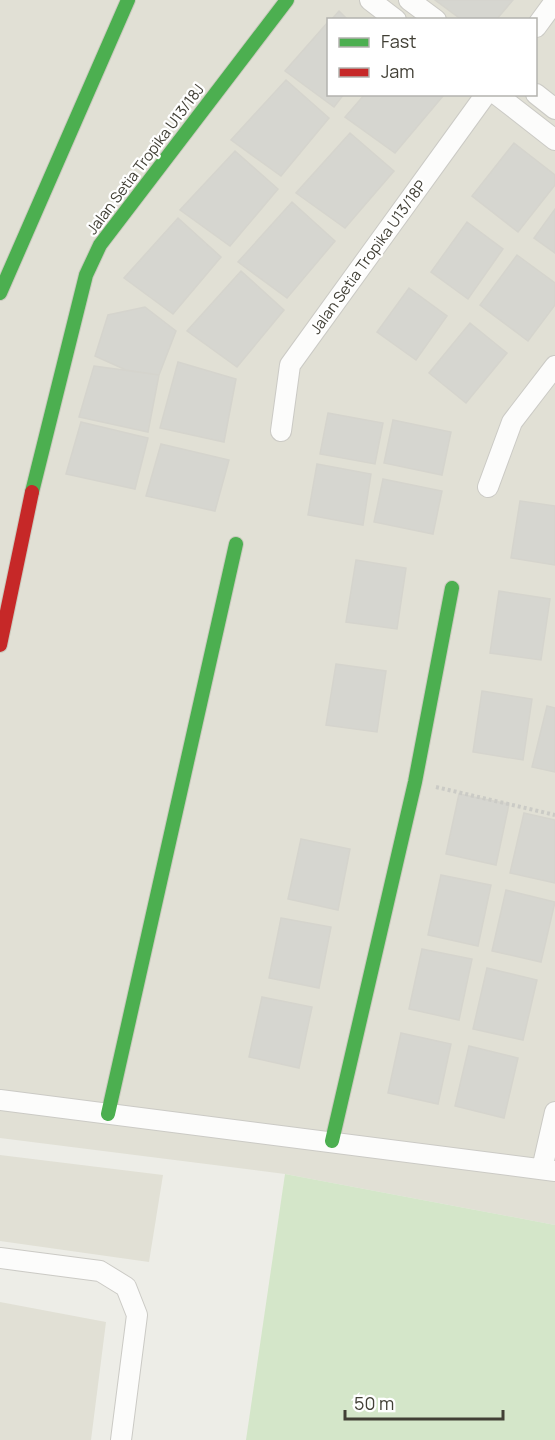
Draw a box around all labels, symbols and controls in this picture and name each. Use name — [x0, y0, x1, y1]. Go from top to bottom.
legend — [327, 18, 537, 96]
text: Fast — [381, 29, 416, 53]
text: Jam — [381, 59, 415, 83]
street label: Jalan Setia Tropika U13/18J — [81, 79, 209, 239]
street label: Jalan Setia Tropika U13/18P — [305, 176, 431, 338]
scale bar — [345, 1383, 502, 1421]
text: 50 m — [354, 1391, 394, 1415]

